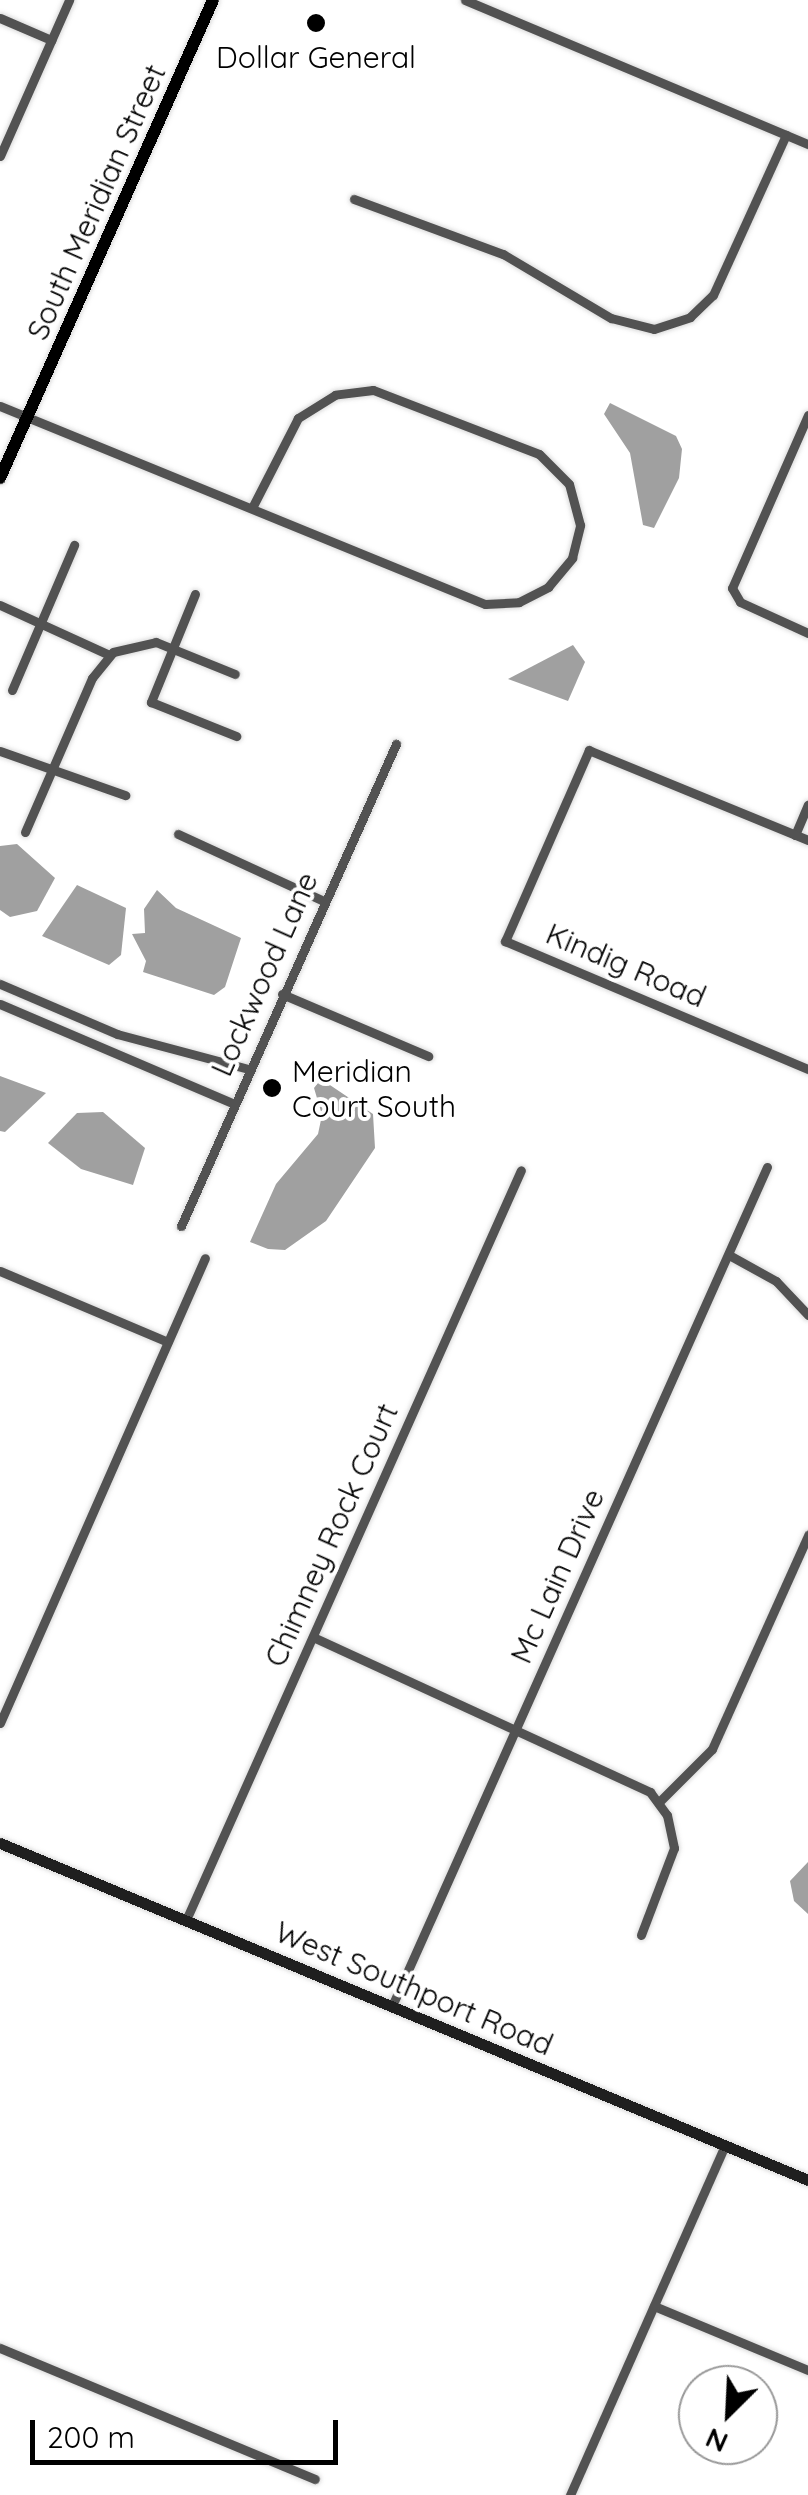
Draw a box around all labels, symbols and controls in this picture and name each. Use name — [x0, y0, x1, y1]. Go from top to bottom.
marker: Dollar General — [305, 12, 327, 34]
place label: Dollar General — [216, 39, 416, 75]
street label: South Meridian Street — [19, 59, 173, 345]
street label: Lockwood Lane — [203, 867, 325, 1081]
street label: Kindig Road — [541, 915, 711, 1015]
place label: Meridian Court South — [292, 1053, 456, 1124]
marker: Meridian Court South — [261, 1077, 283, 1099]
street label: Chimney Rock Court — [257, 1398, 405, 1672]
street label: Mc Lain Drive — [503, 1483, 611, 1669]
street label: West Southport Road — [270, 1913, 558, 2063]
north arrow — [678, 2365, 778, 2465]
scale bar — [35, 2400, 342, 2462]
text: 200 m — [47, 2418, 135, 2456]
text: N — [700, 2421, 733, 2461]

